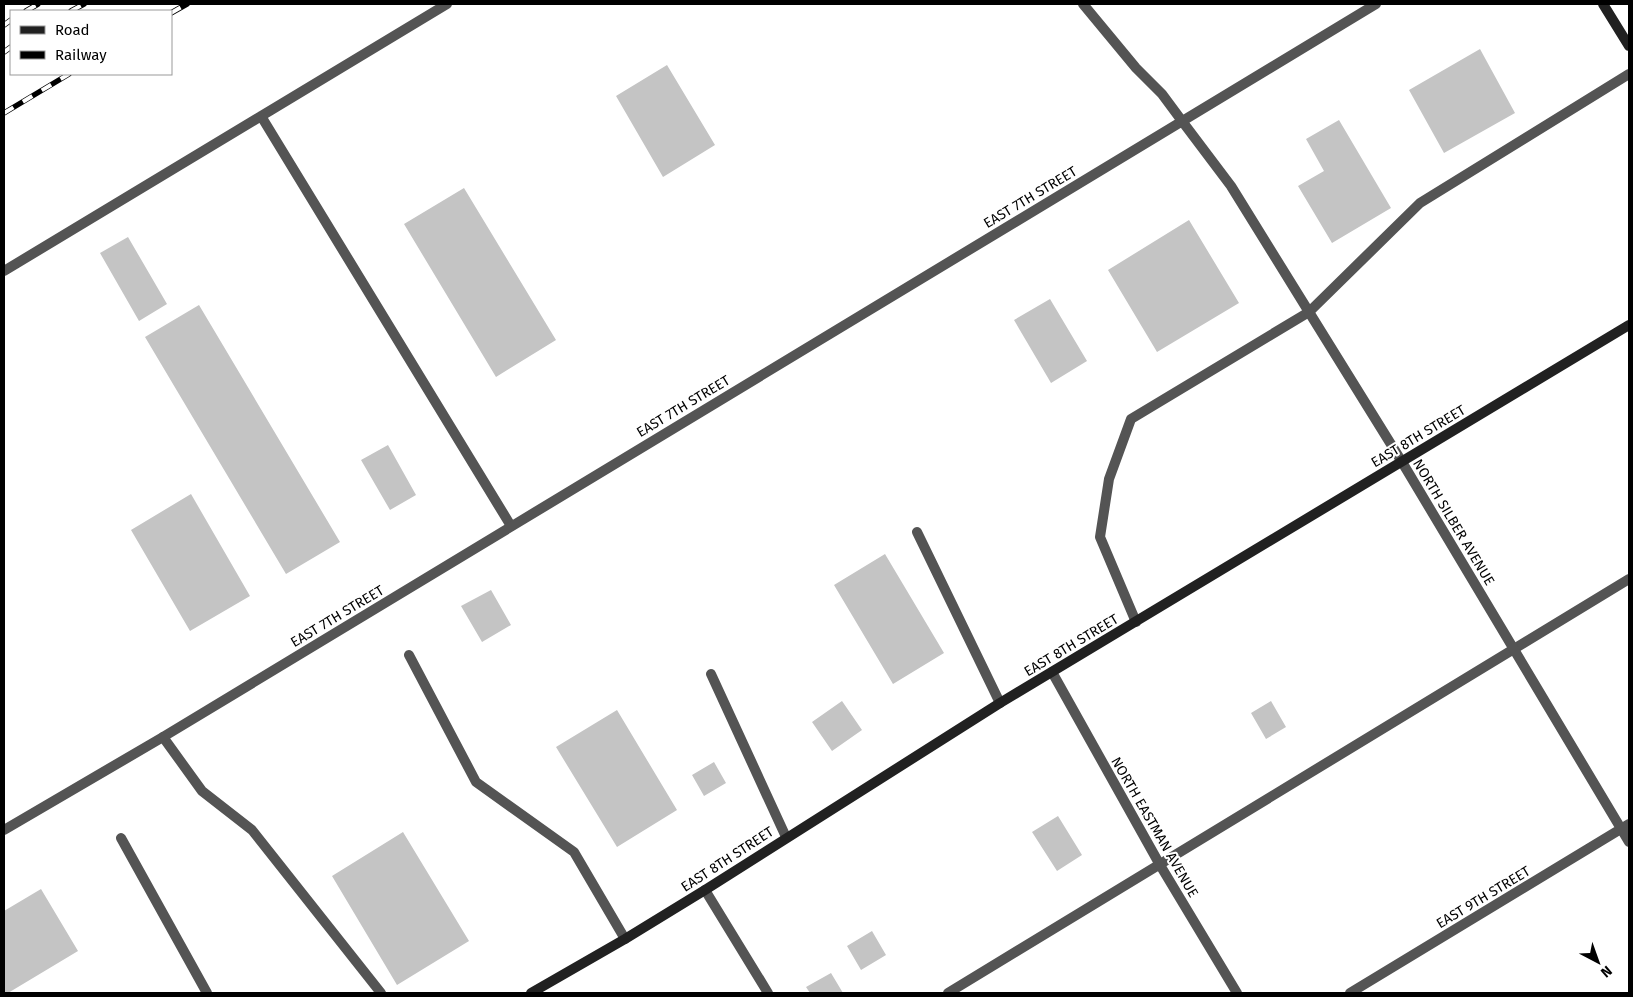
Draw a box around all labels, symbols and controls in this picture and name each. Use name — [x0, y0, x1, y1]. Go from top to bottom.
legend — [10, 10, 172, 75]
text: Road — [55, 21, 90, 39]
text: Railway — [55, 46, 107, 64]
street label: EAST 7TH STREET — [981, 163, 1081, 232]
street label: EAST 7TH STREET — [634, 372, 734, 441]
street label: EAST 8TH STREET — [1368, 401, 1469, 471]
street label: NORTH SILBER AVENUE — [1409, 456, 1498, 588]
street label: EAST 7TH STREET — [288, 582, 388, 651]
street label: EAST 8TH STREET — [1021, 610, 1122, 680]
street label: NORTH EASTMAN AVENUE — [1107, 754, 1202, 900]
street label: EAST 8TH STREET — [678, 823, 777, 896]
street label: EAST 9TH STREET — [1433, 862, 1534, 932]
north arrow — [1573, 937, 1623, 987]
text: N — [1597, 962, 1615, 981]

